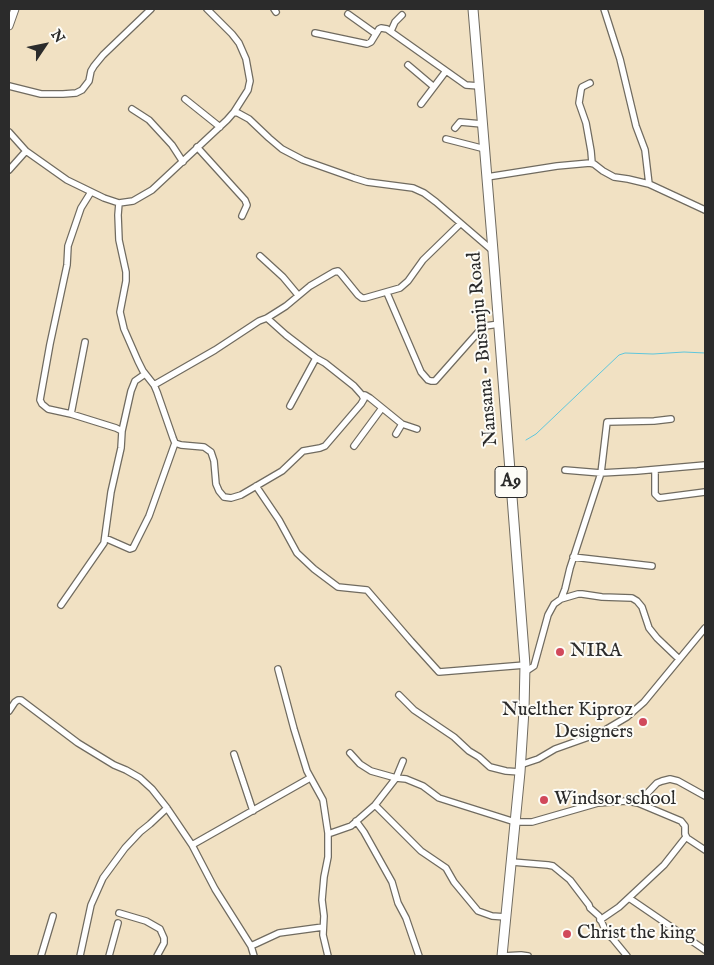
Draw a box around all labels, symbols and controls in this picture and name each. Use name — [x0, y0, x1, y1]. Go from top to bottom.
north arrow — [20, 20, 70, 70]
text: N — [47, 27, 68, 47]
street label: Nansana - Busunju Road — [464, 251, 504, 447]
road number: A9 — [495, 467, 527, 498]
place label: NIRA — [570, 641, 622, 663]
marker: NIRA — [554, 646, 566, 658]
place label: Nuelther Kiproz Designers — [502, 700, 633, 744]
marker: Nuelther Kiproz Designers — [637, 716, 649, 728]
place label: Windsor school — [554, 789, 676, 811]
marker: Windsor school — [538, 794, 550, 806]
place label: Christ the king — [577, 923, 695, 945]
marker: Christ the king — [561, 928, 573, 940]

